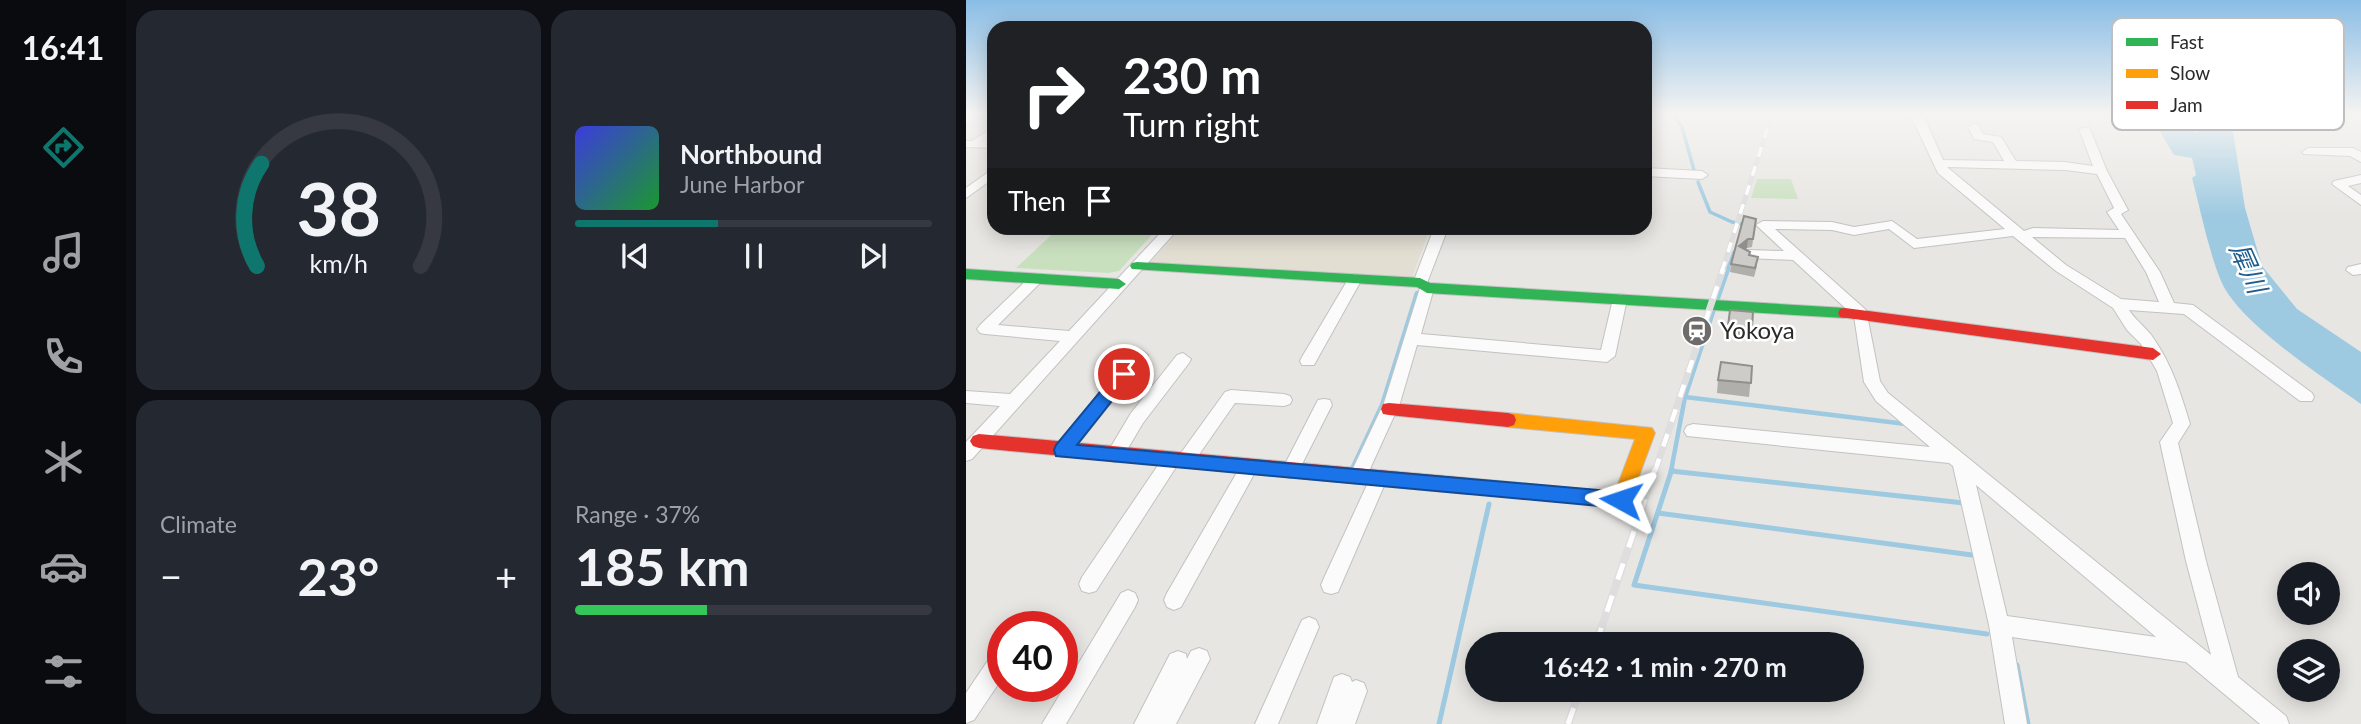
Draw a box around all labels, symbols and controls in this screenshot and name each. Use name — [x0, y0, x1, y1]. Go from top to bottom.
legend — [2112, 18, 2344, 130]
text: 16:41 — [22, 28, 104, 67]
text: Fast — [2170, 30, 2204, 53]
text: 230 m — [1123, 46, 1261, 104]
icon: right — [1008, 49, 1099, 140]
text: Slow — [2170, 61, 2210, 84]
text: Jam — [2170, 93, 2203, 116]
text: Turn right — [1123, 105, 1259, 144]
icon: directions — [39, 123, 88, 172]
text: Northbound — [680, 138, 822, 170]
text: 38 — [296, 165, 381, 253]
text: June Harbor — [680, 170, 804, 198]
icon: arrive — [1080, 182, 1118, 220]
text: Then — [1008, 185, 1066, 217]
icon: music — [39, 228, 88, 277]
icon: previous — [616, 237, 654, 275]
icon: pause — [735, 237, 773, 275]
icon: next — [854, 237, 892, 275]
water label: 犀川 — [2224, 237, 2275, 301]
text: km/h — [309, 248, 368, 278]
station icon: Yokoya — [1680, 314, 1714, 348]
place label: Yokoya — [1720, 315, 1795, 344]
icon: phone — [39, 332, 88, 381]
pin — [1094, 344, 1154, 404]
icon: arrive — [1105, 355, 1143, 393]
icon: climate — [39, 437, 88, 486]
position arrow — [1584, 463, 1658, 537]
text: Range · 37% — [575, 500, 700, 528]
text: Climate — [160, 510, 237, 538]
text: 185 km — [575, 535, 749, 597]
icon: car — [39, 542, 88, 591]
text: 23° — [298, 545, 379, 607]
text: − — [160, 553, 182, 599]
text: + — [495, 553, 517, 599]
map controls — [2277, 562, 2340, 702]
button: sound — [2277, 562, 2340, 625]
speed limit sign: 40 — [987, 611, 1078, 702]
button: layers — [2277, 639, 2340, 702]
icon: filters — [39, 647, 88, 696]
text: 16:42 · 1 min · 270 m — [1542, 651, 1787, 683]

